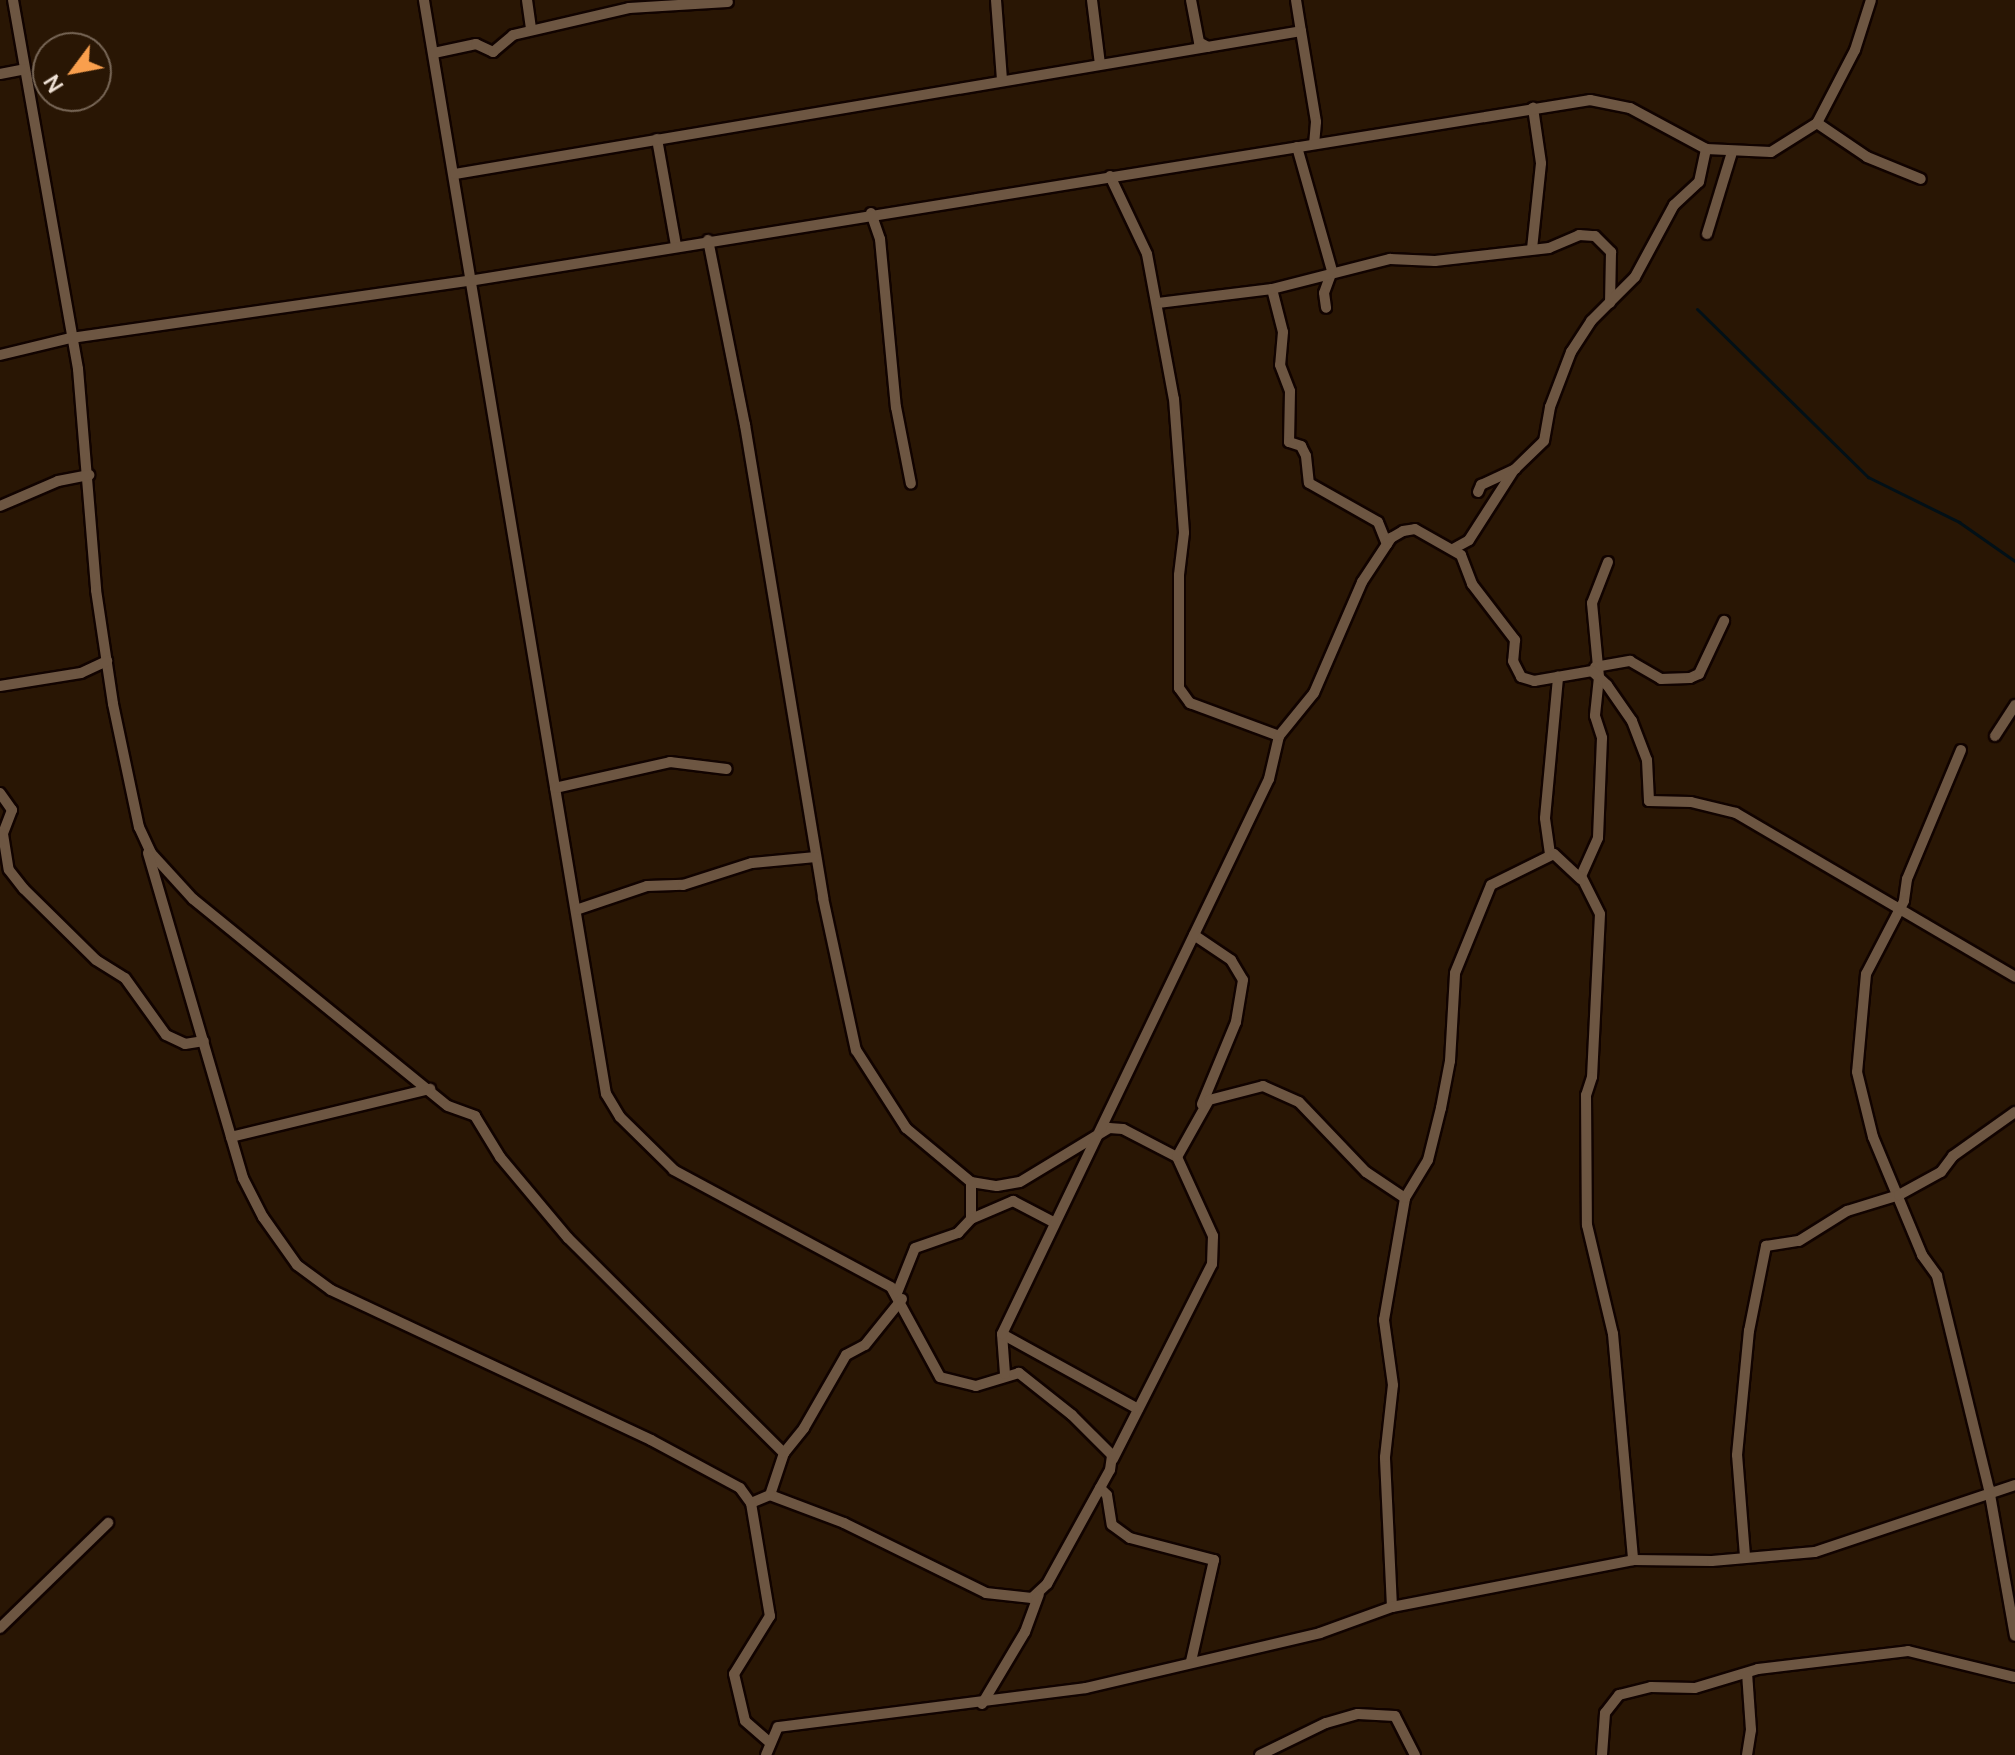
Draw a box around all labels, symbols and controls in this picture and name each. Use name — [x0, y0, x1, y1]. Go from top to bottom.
north arrow — [32, 32, 112, 112]
text: N — [36, 69, 70, 98]

